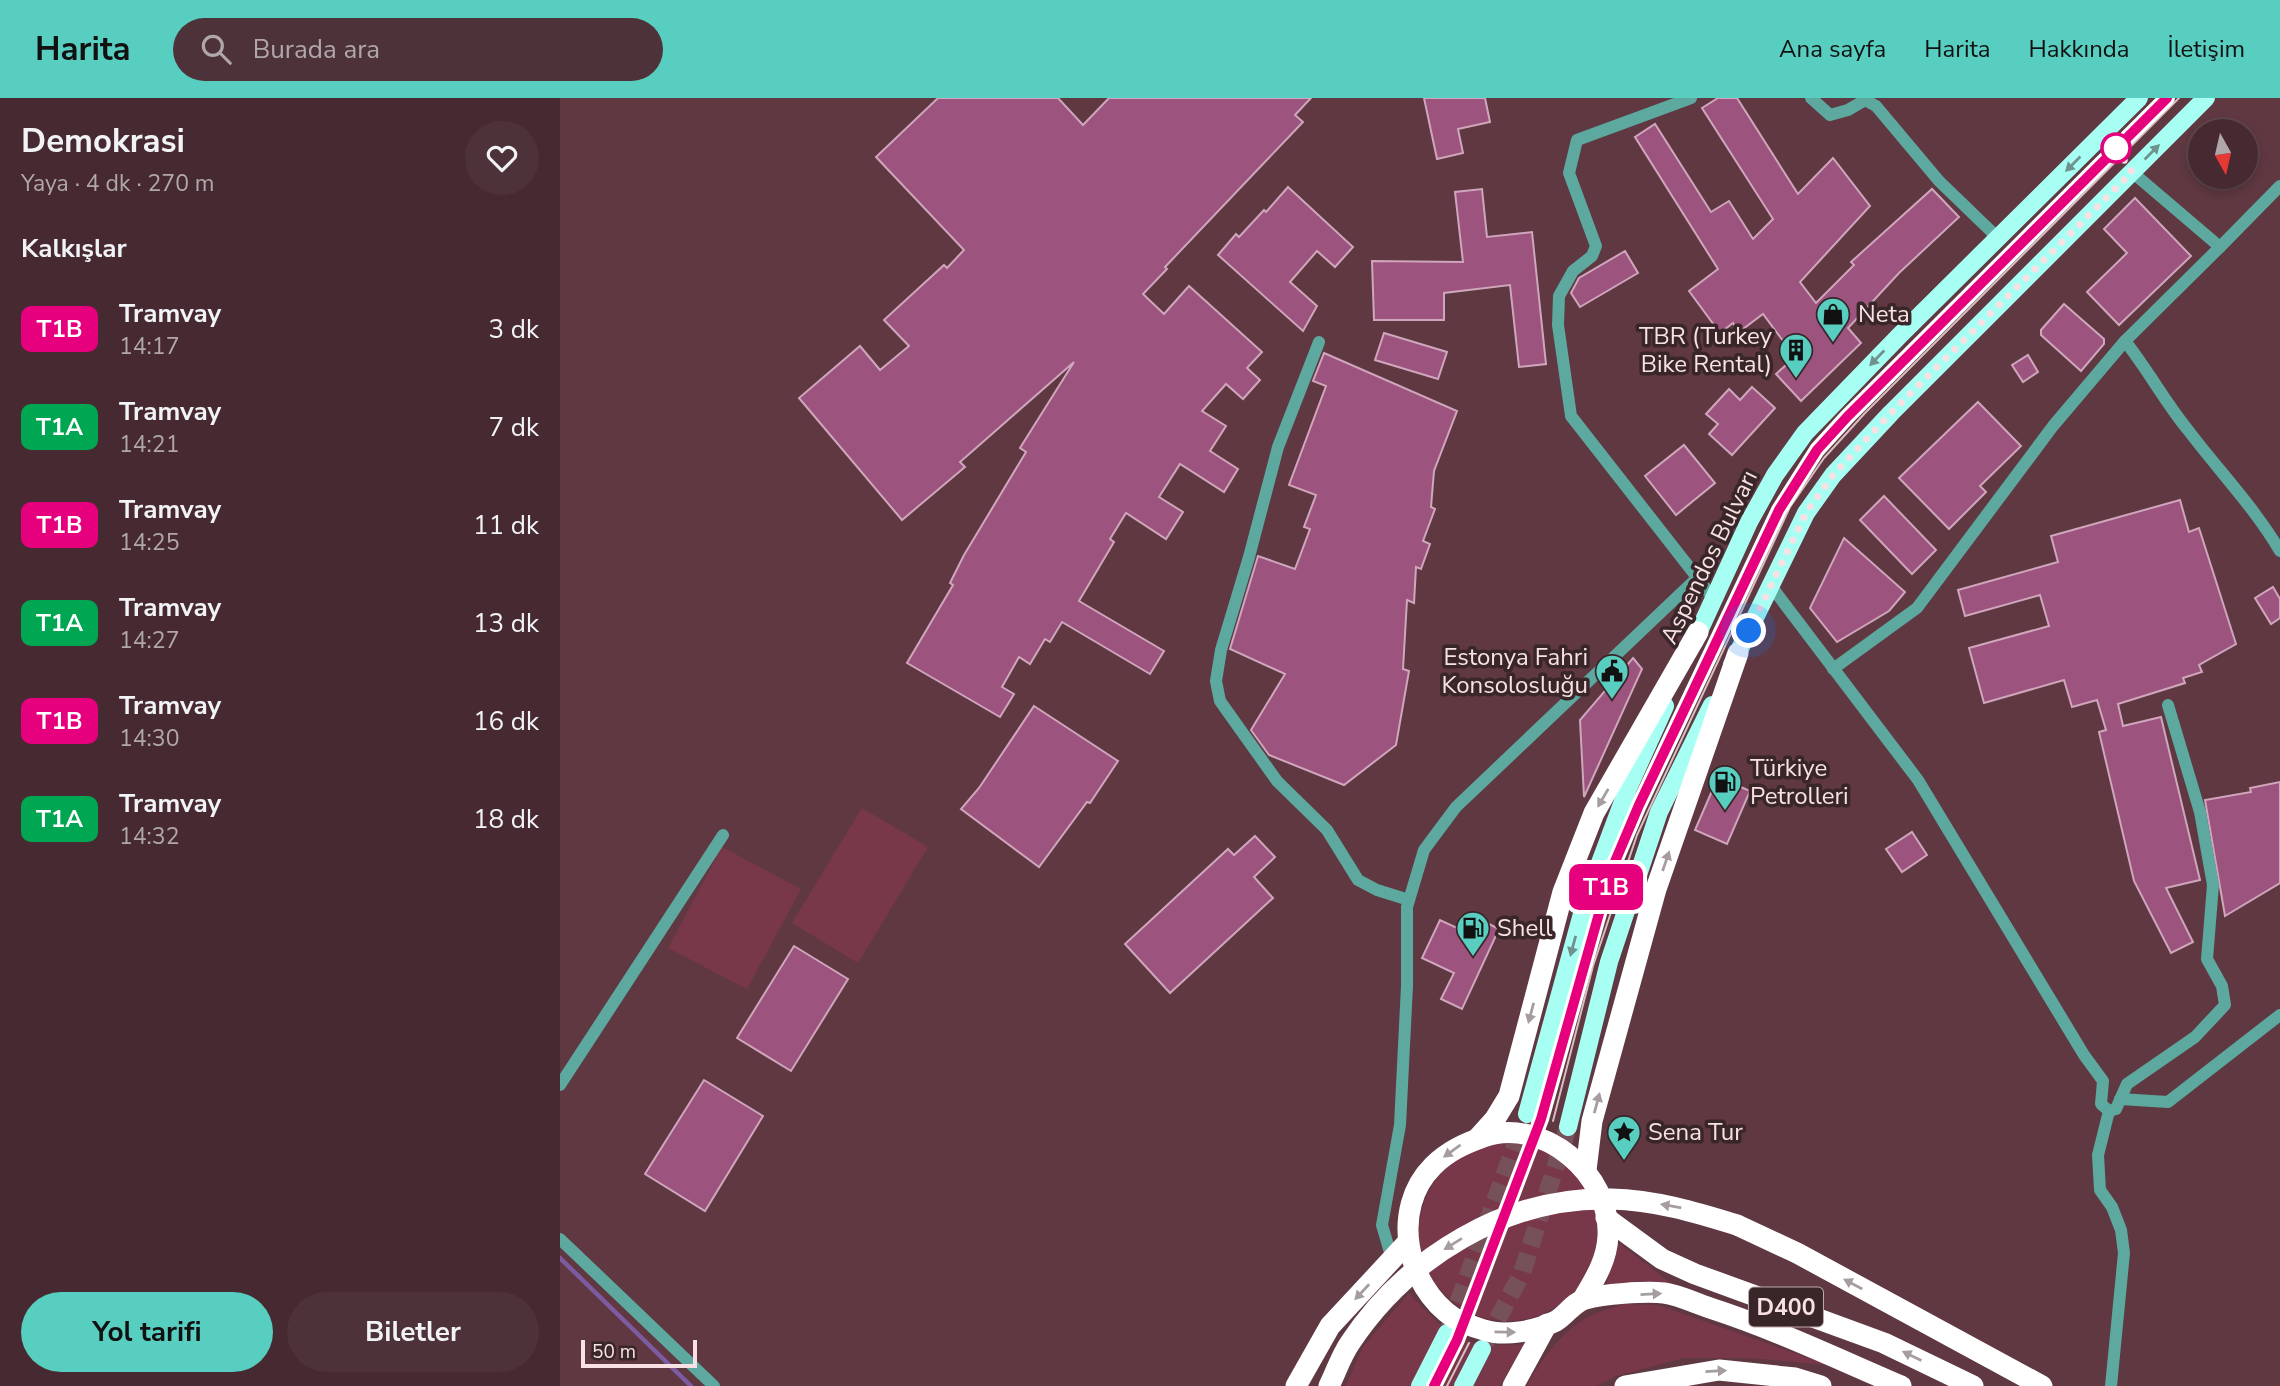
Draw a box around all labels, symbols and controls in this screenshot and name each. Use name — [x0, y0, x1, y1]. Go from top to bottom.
search box — [173, 18, 663, 81]
text: Harita — [35, 27, 131, 72]
icon: search — [197, 30, 235, 68]
text: Burada ara — [253, 32, 380, 67]
text: Ana sayfa — [1779, 33, 1886, 65]
text: Harita — [1924, 33, 1991, 65]
text: Hakkında — [2029, 33, 2129, 65]
text: İletişim — [2167, 33, 2245, 65]
text: Demokrasi — [21, 119, 185, 164]
north arrow — [2188, 119, 2258, 189]
map controls — [2188, 119, 2258, 189]
button: heart — [465, 121, 539, 195]
unlabelled marker — [2101, 133, 2131, 163]
one-way arrow — [2143, 143, 2160, 160]
one-way arrow — [2065, 155, 2082, 171]
text: Yaya · 4 dk · 270 m — [21, 168, 215, 199]
text: Kalkışlar — [21, 231, 127, 266]
shop icon: Neta — [1814, 295, 1852, 344]
text: Tramvay — [119, 296, 221, 331]
place label: Neta — [1858, 298, 1910, 330]
text: 3 dk — [489, 312, 539, 347]
text: T1B — [37, 313, 82, 345]
place label: TBR (Turkey Bike Rental) — [1639, 320, 1773, 380]
text: 14:17 — [119, 331, 179, 362]
building icon: TBR (Turkey Bike Rental) — [1777, 331, 1815, 380]
one-way arrow — [1868, 350, 1885, 367]
text: Tramvay — [119, 394, 221, 429]
text: 7 dk — [489, 410, 539, 445]
text: T1A — [36, 411, 83, 443]
text: 14:21 — [119, 429, 179, 460]
street label: Aspendos Bulvarı — [1653, 465, 1765, 649]
text: Tramvay — [119, 492, 221, 527]
text: 11 dk — [473, 508, 539, 543]
text: T1B — [37, 509, 82, 541]
text: 14:25 — [119, 527, 179, 558]
text: Tramvay — [119, 590, 221, 625]
text: 13 dk — [473, 606, 539, 641]
text: T1A — [36, 607, 83, 639]
your location — [1731, 613, 1766, 648]
text: 14:27 — [119, 625, 179, 656]
place label: Estonya Fahri Konsolosluğu — [1441, 641, 1588, 701]
public building icon: Estonya Fahri Konsolosluğu — [1593, 652, 1631, 701]
text: Tramvay — [119, 688, 221, 723]
text: 16 dk — [473, 704, 539, 739]
text: T1B — [37, 705, 82, 737]
text: 14:30 — [119, 723, 179, 754]
place label: Türkiye Petrolleri — [1750, 752, 1849, 812]
fuel station icon: Türkiye Petrolleri — [1706, 763, 1744, 812]
text: Tramvay — [119, 786, 221, 821]
one-way arrow — [1597, 788, 1609, 807]
text: 18 dk — [473, 802, 539, 837]
text: T1A — [36, 803, 83, 835]
text: 14:32 — [119, 821, 179, 852]
one-way arrow — [1661, 850, 1672, 871]
line badge: T1B — [1566, 864, 1646, 910]
text: T1B — [1583, 871, 1629, 903]
fuel station icon: Shell — [1454, 909, 1492, 958]
place label: Shell — [1497, 912, 1552, 944]
one-way arrow — [1567, 935, 1578, 957]
one-way arrow — [1525, 1002, 1536, 1024]
one-way arrow — [1593, 1092, 1603, 1113]
place icon: Sena Tur — [1605, 1113, 1643, 1162]
place label: Sena Tur — [1648, 1116, 1743, 1148]
one-way arrow — [1443, 1144, 1461, 1158]
one-way arrow — [1660, 1201, 1682, 1212]
one-way arrow — [1443, 1237, 1463, 1250]
one-way arrow — [1843, 1278, 1863, 1290]
one-way arrow — [1354, 1283, 1370, 1301]
one-way arrow — [1640, 1288, 1662, 1299]
road number: D400 — [1749, 1288, 1823, 1326]
button: Yol tarifi — [21, 1292, 273, 1372]
button: Biletler — [287, 1292, 539, 1372]
one-way arrow — [1494, 1326, 1516, 1338]
scale bar — [581, 1337, 696, 1369]
text: 50 m — [592, 1339, 636, 1365]
one-way arrow — [1902, 1351, 1922, 1362]
one-way arrow — [1705, 1366, 1727, 1377]

